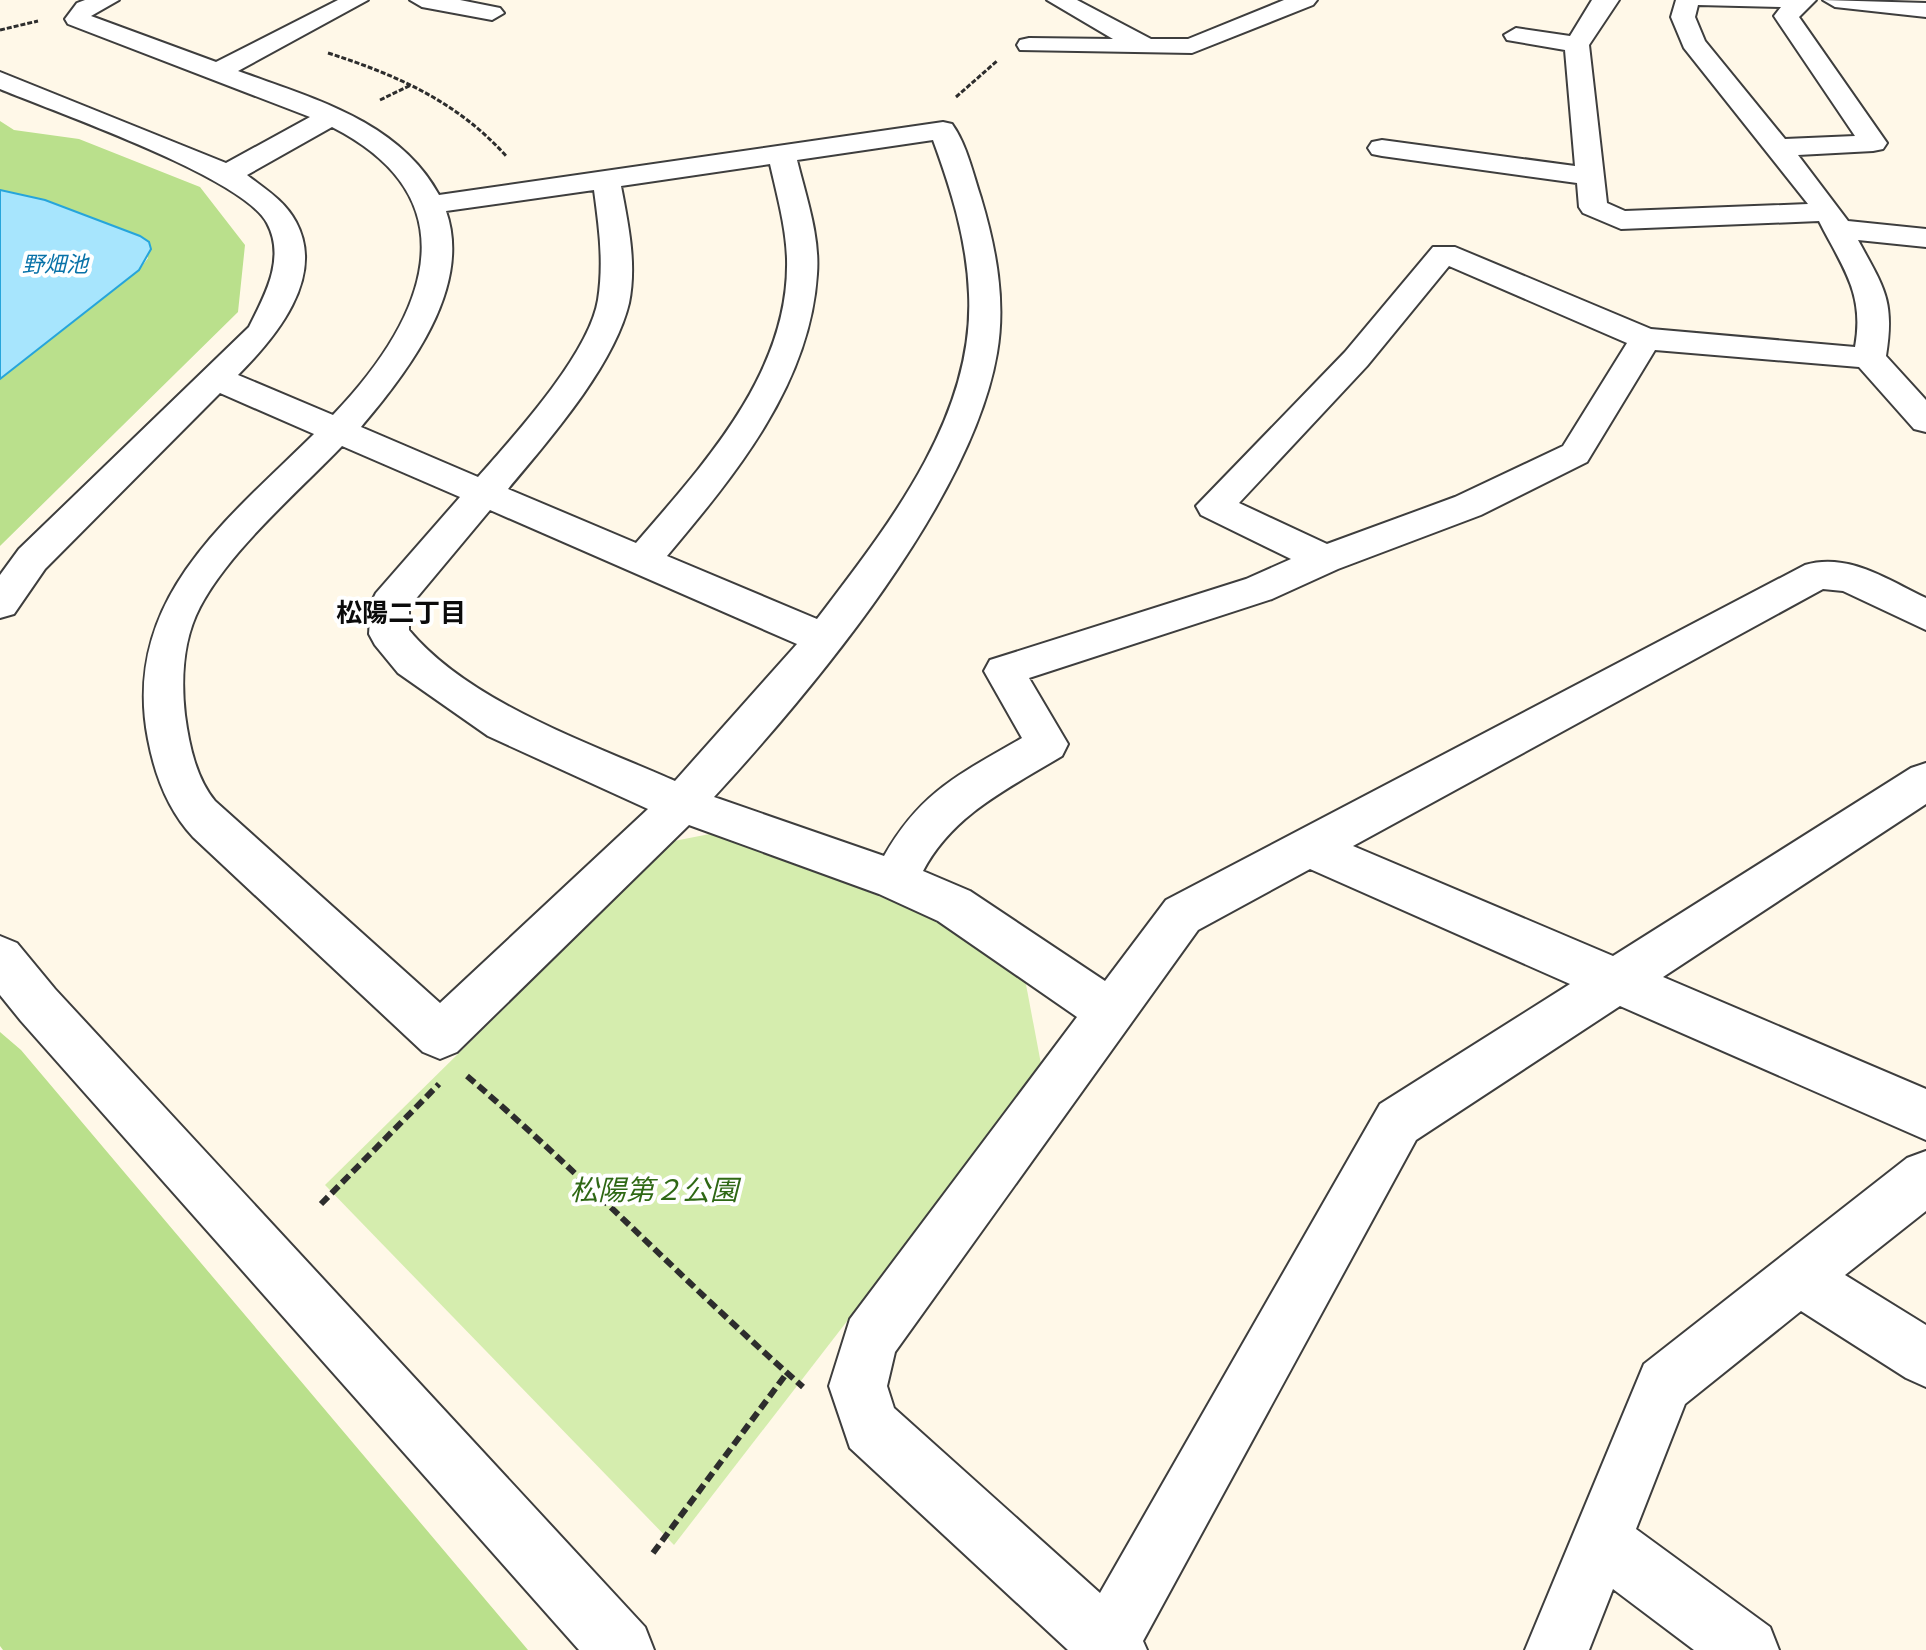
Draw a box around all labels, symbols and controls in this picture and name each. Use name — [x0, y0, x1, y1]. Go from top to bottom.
water label: 野畑池 — [22, 251, 90, 278]
district label: 松陽二丁目 — [336, 597, 466, 629]
park label: 松陽第２公園 — [570, 1174, 742, 1207]

